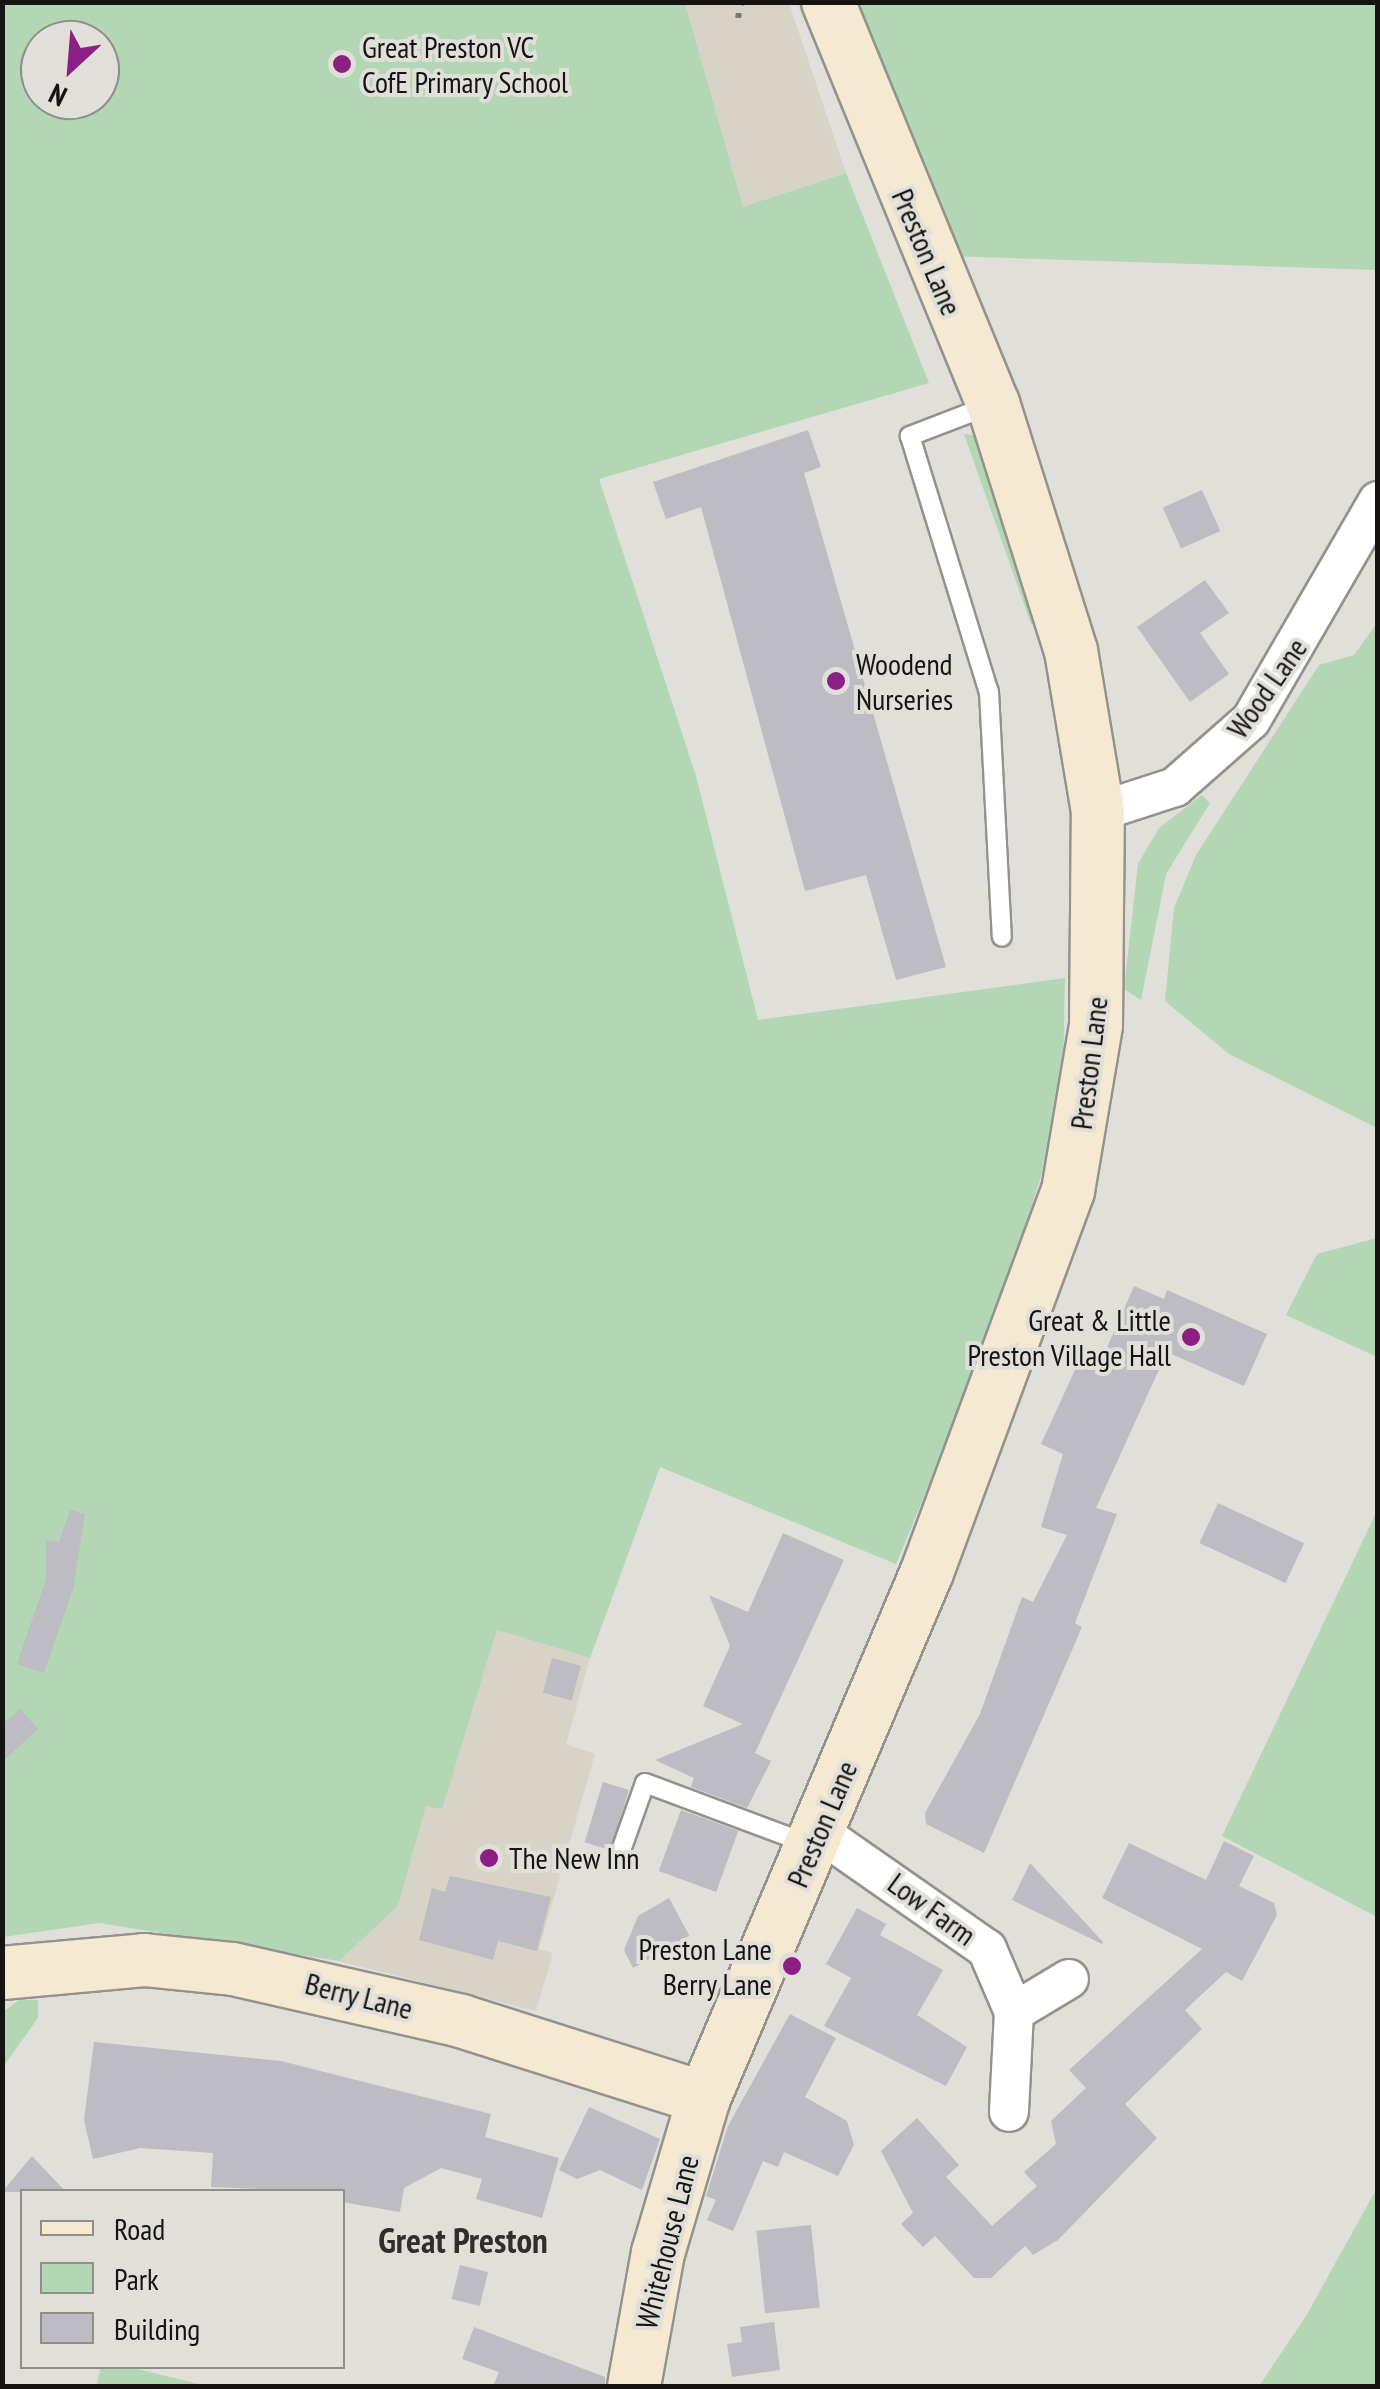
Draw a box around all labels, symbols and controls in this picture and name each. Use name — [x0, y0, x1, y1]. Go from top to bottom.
north arrow — [20, 20, 120, 120]
place label: Great Preston VC CofE Primary School — [362, 29, 569, 100]
marker: Great Preston VC CofE Primary School — [331, 53, 353, 75]
text: N — [43, 76, 72, 116]
street label: Preston Lane — [884, 183, 970, 321]
street label: Wood Lane — [1220, 631, 1314, 745]
place label: Woodend Nurseries — [856, 646, 953, 716]
marker: Woodend Nurseries — [825, 670, 847, 692]
street label: Preston Lane — [1063, 995, 1115, 1131]
place label: Great & Little Preston Village Hall — [967, 1302, 1171, 1372]
marker: Great & Little Preston Village Hall — [1180, 1326, 1202, 1348]
street label: Preston Lane — [779, 1755, 865, 1893]
place label: The New Inn — [509, 1840, 640, 1876]
marker: The New Inn — [478, 1847, 500, 1869]
street label: Low Farm — [881, 1865, 983, 1953]
place label: Preston Lane Berry Lane — [638, 1931, 772, 2002]
marker: Preston Lane Berry Lane — [781, 1955, 803, 1977]
street label: Berry Lane — [301, 1965, 417, 2027]
street label: Whitehouse Lane — [628, 2151, 706, 2333]
legend — [20, 2189, 345, 2369]
text: Road — [114, 2209, 165, 2248]
district label: Great Preston — [378, 2219, 548, 2261]
text: Park — [114, 2259, 159, 2298]
text: Building — [114, 2309, 200, 2348]

